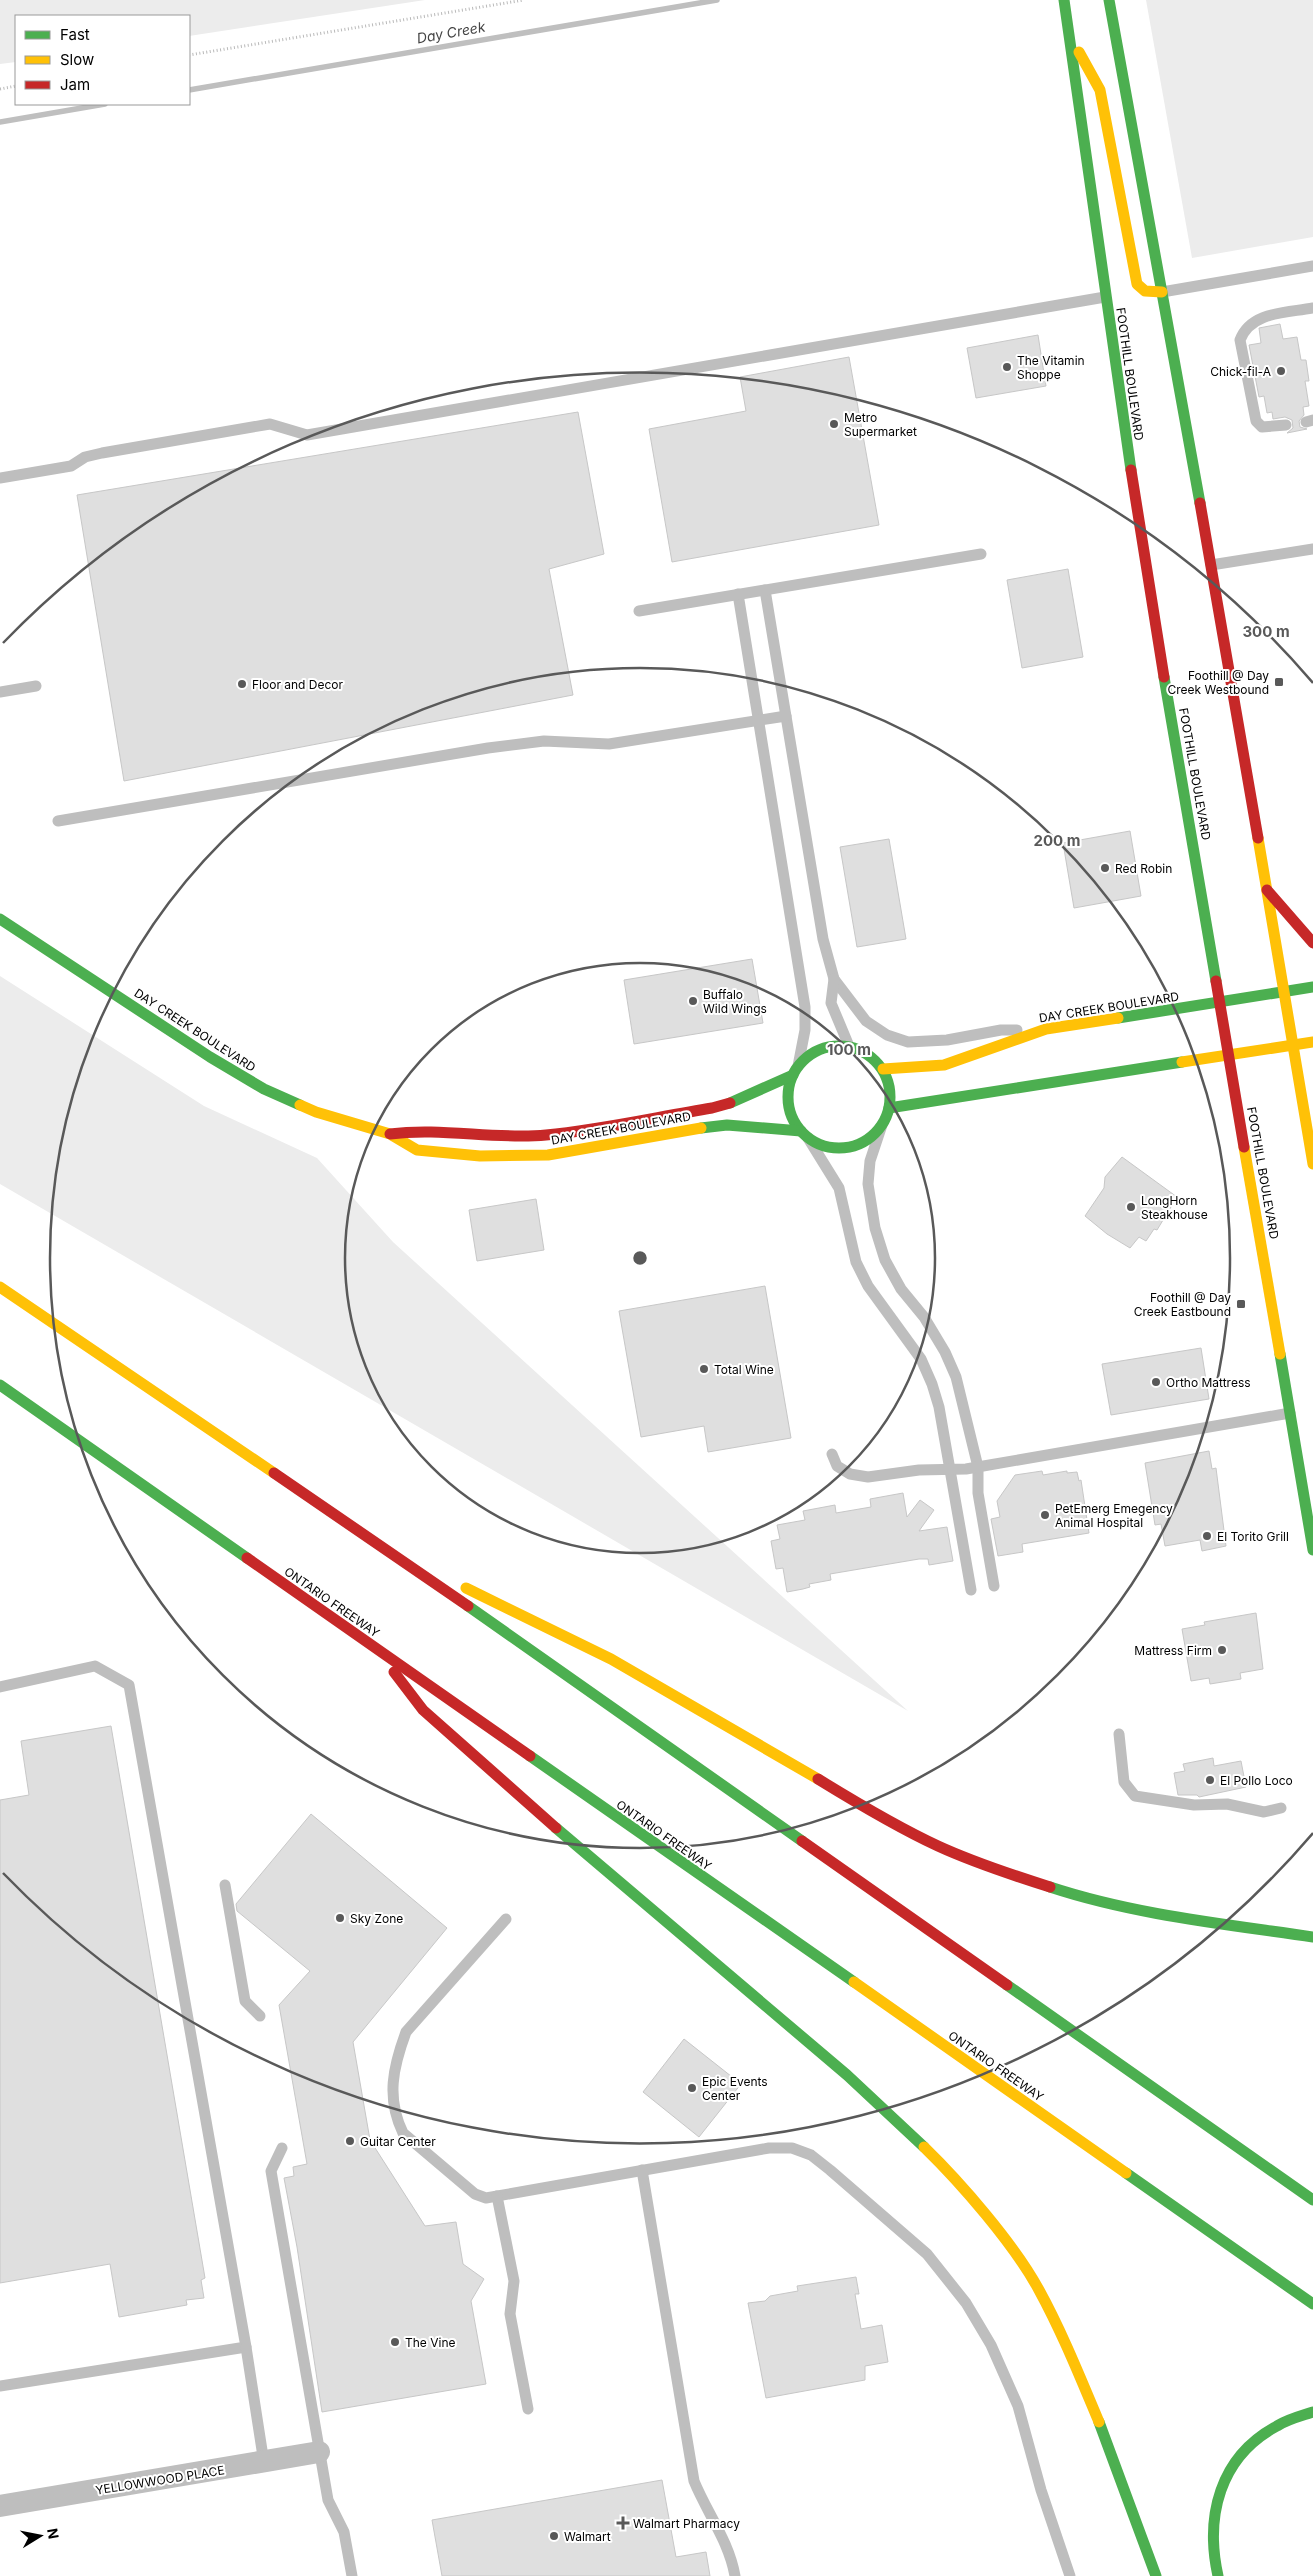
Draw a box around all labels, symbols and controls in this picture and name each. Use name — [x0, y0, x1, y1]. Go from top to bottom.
legend — [15, 15, 190, 105]
water label: Day Creek — [415, 18, 487, 46]
text: Fast — [60, 25, 90, 44]
text: Slow — [60, 50, 94, 69]
text: Jam — [60, 75, 90, 94]
street label: FOOTHILL BOULEVARD — [1113, 307, 1147, 441]
place label: The Vitamin Shoppe — [1017, 353, 1085, 382]
marker: The Vitamin Shoppe — [1001, 361, 1013, 373]
place label: Chick-fil-A — [1210, 364, 1271, 379]
marker: Chick-fil-A — [1275, 365, 1287, 377]
place label: Metro Supermarket — [844, 410, 917, 439]
marker: Metro Supermarket — [828, 418, 840, 430]
text: 300 m — [1242, 622, 1290, 641]
place label: Foothill @ Day Creek Westbound — [1167, 668, 1269, 697]
marker: Foothill @ Day Creek Westbound — [1273, 676, 1285, 688]
place label: Floor and Decor — [252, 677, 344, 692]
marker: Floor and Decor — [236, 678, 248, 690]
street label: FOOTHILL BOULEVARD — [1176, 707, 1214, 841]
text: 200 m — [1034, 831, 1080, 850]
place label: Red Robin — [1115, 861, 1172, 876]
marker: Red Robin — [1099, 862, 1111, 874]
street label: DAY CREEK BOULEVARD — [132, 985, 258, 1075]
place label: Buffalo Wild Wings — [703, 987, 767, 1016]
street label: DAY CREEK BOULEVARD — [1038, 989, 1180, 1025]
marker: Buffalo Wild Wings — [687, 995, 699, 1007]
text: 100 m — [827, 1040, 871, 1059]
street label: FOOTHILL BOULEVARD — [1244, 1106, 1282, 1240]
street label: DAY CREEK BOULEVARD — [550, 1108, 692, 1148]
place label: LongHorn Steakhouse — [1141, 1193, 1208, 1222]
marker: LongHorn Steakhouse — [1125, 1201, 1137, 1213]
centre of rings — [631, 1249, 649, 1267]
place label: Foothill @ Day Creek Eastbound — [1134, 1290, 1231, 1319]
marker: Foothill @ Day Creek Eastbound — [1235, 1298, 1247, 1310]
place label: Total Wine — [714, 1362, 774, 1377]
marker: Total Wine — [698, 1363, 710, 1375]
place label: Ortho Mattress — [1166, 1375, 1251, 1390]
marker: Ortho Mattress — [1150, 1376, 1162, 1388]
place label: PetEmerg Emegency Animal Hospital — [1055, 1501, 1173, 1530]
marker: PetEmerg Emegency Animal Hospital — [1039, 1509, 1051, 1521]
place label: El Torito Grill — [1217, 1529, 1289, 1544]
marker: El Torito Grill — [1201, 1530, 1213, 1542]
street label: ONTARIO FREEWAY — [282, 1564, 382, 1640]
place label: Mattress Firm — [1134, 1643, 1212, 1658]
marker: Mattress Firm — [1216, 1644, 1228, 1656]
place label: El Pollo Loco — [1220, 1773, 1293, 1788]
marker: El Pollo Loco — [1204, 1774, 1216, 1786]
street label: ONTARIO FREEWAY — [614, 1797, 714, 1873]
place label: Sky Zone — [350, 1911, 403, 1926]
marker: Sky Zone — [334, 1912, 346, 1924]
street label: ONTARIO FREEWAY — [946, 2028, 1046, 2104]
place label: Epic Events Center — [702, 2074, 768, 2103]
marker: Epic Events Center — [686, 2082, 698, 2094]
place label: Guitar Center — [360, 2134, 436, 2149]
marker: Guitar Center — [344, 2135, 356, 2147]
place label: The Vine — [405, 2335, 455, 2350]
marker: The Vine — [389, 2336, 401, 2348]
street label: YELLOWWOOD PLACE — [94, 2462, 226, 2498]
north arrow — [15, 2511, 65, 2561]
place label: Walmart Pharmacy — [633, 2516, 740, 2531]
marker: Walmart Pharmacy — [617, 2517, 629, 2529]
text: N — [44, 2527, 63, 2540]
place label: Walmart — [564, 2529, 611, 2544]
marker: Walmart — [548, 2530, 560, 2542]

